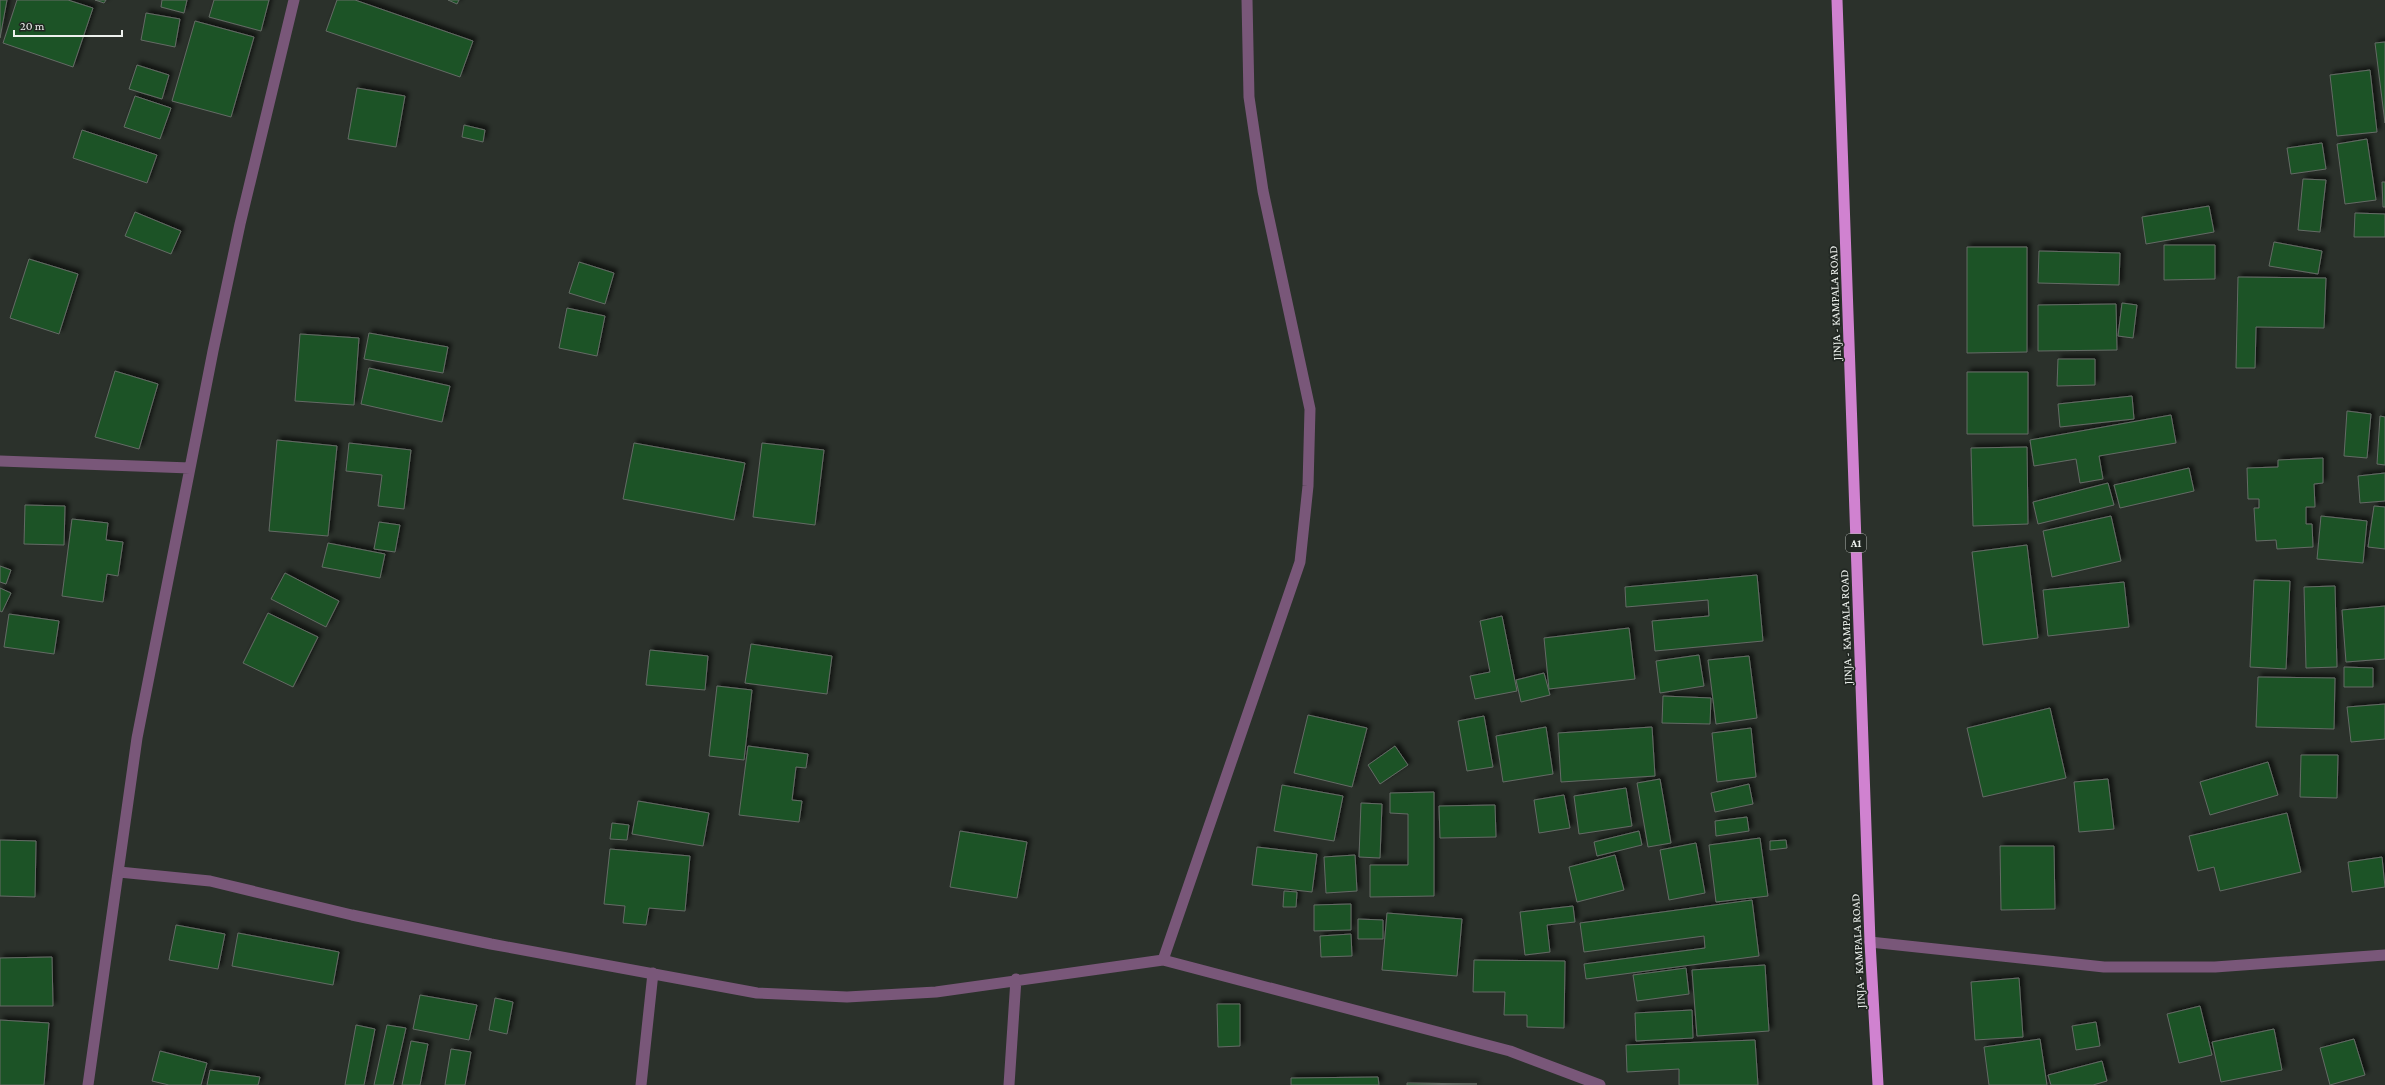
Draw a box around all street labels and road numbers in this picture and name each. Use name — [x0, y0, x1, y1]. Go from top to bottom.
street label: JINJA - KAMPALA ROAD — [1826, 245, 1844, 362]
road number: A1 — [1846, 534, 1866, 552]
street label: JINJA - KAMPALA ROAD — [1837, 569, 1855, 686]
street label: JINJA - KAMPALA ROAD — [1848, 893, 1868, 1010]

